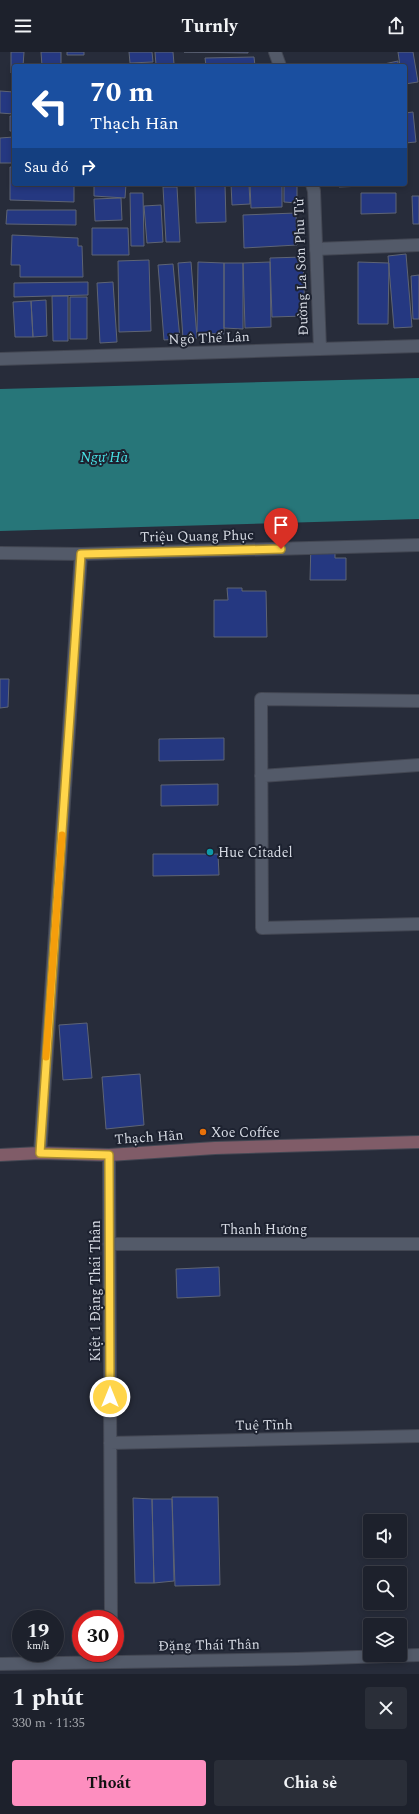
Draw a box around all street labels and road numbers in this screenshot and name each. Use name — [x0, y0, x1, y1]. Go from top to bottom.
street label: Đường La Sơn Phu Tử — [288, 197, 314, 336]
street label: Ngô Thế Lân — [168, 326, 250, 350]
street label: Triệu Quang Phục — [140, 525, 254, 547]
street label: Thạch Hãn — [114, 1124, 184, 1150]
street label: Thanh Hương — [221, 1219, 307, 1240]
street label: Kiệt 1 Đặng Thái Thân — [85, 1220, 106, 1362]
street label: Tuệ Tĩnh — [235, 1414, 293, 1436]
street label: Đặng Thái Thân — [158, 1634, 260, 1656]

